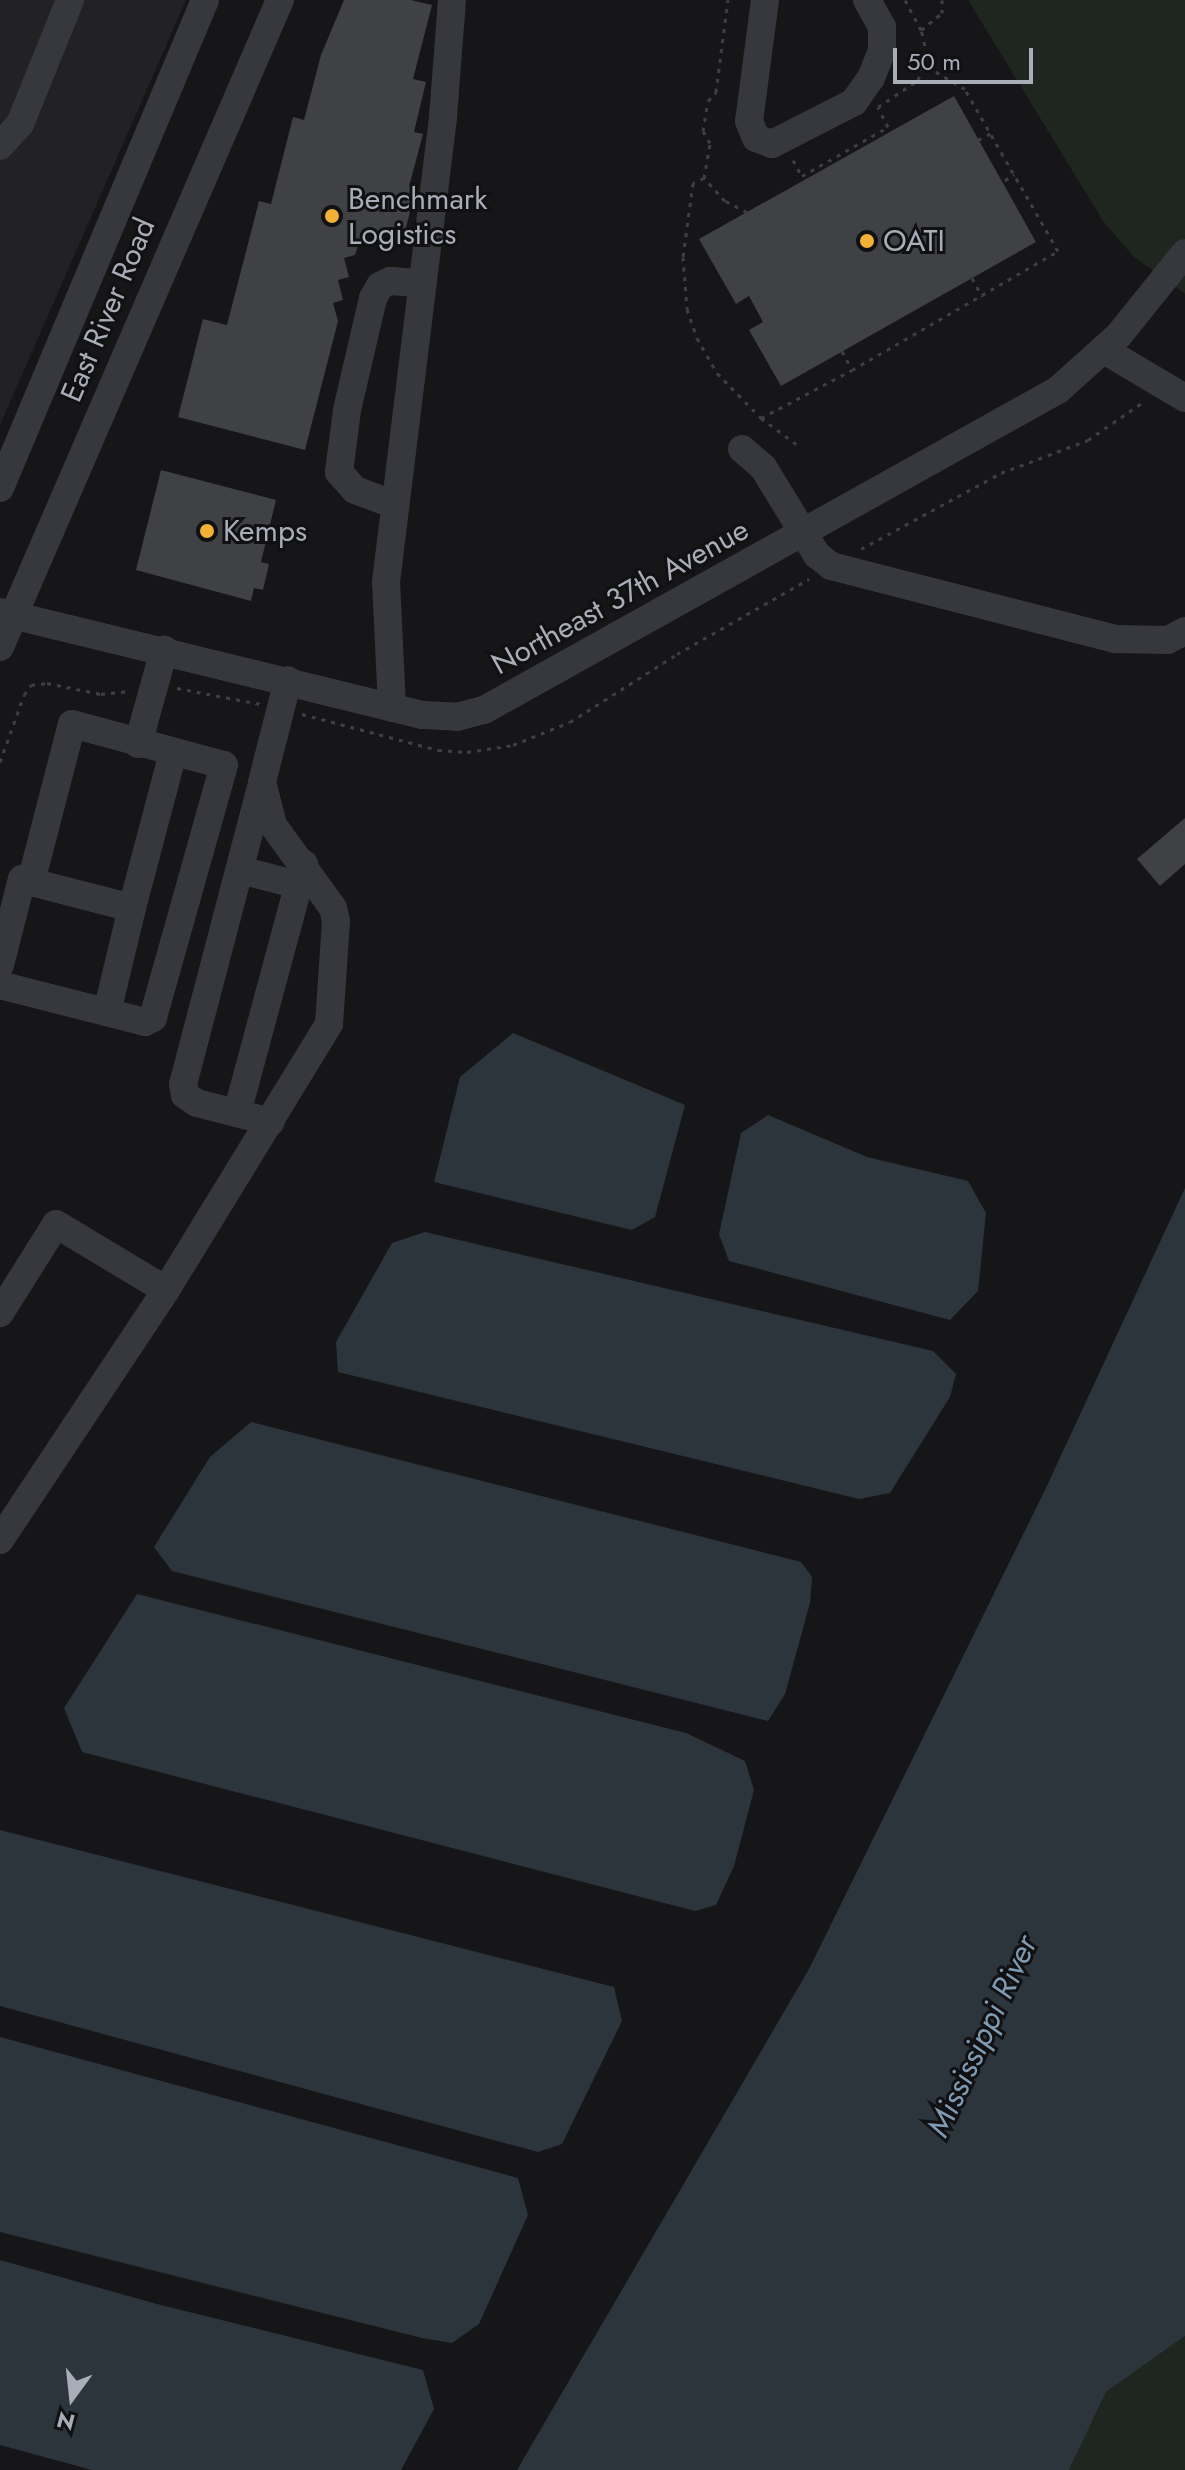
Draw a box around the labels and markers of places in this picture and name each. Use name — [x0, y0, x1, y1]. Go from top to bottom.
place label: Benchmark Logistics — [348, 181, 487, 252]
marker: Benchmark Logistics — [323, 207, 341, 225]
place label: OATI — [883, 223, 945, 259]
marker: OATI — [858, 232, 876, 250]
place label: Kemps — [223, 513, 307, 549]
marker: Kemps — [198, 522, 216, 540]

